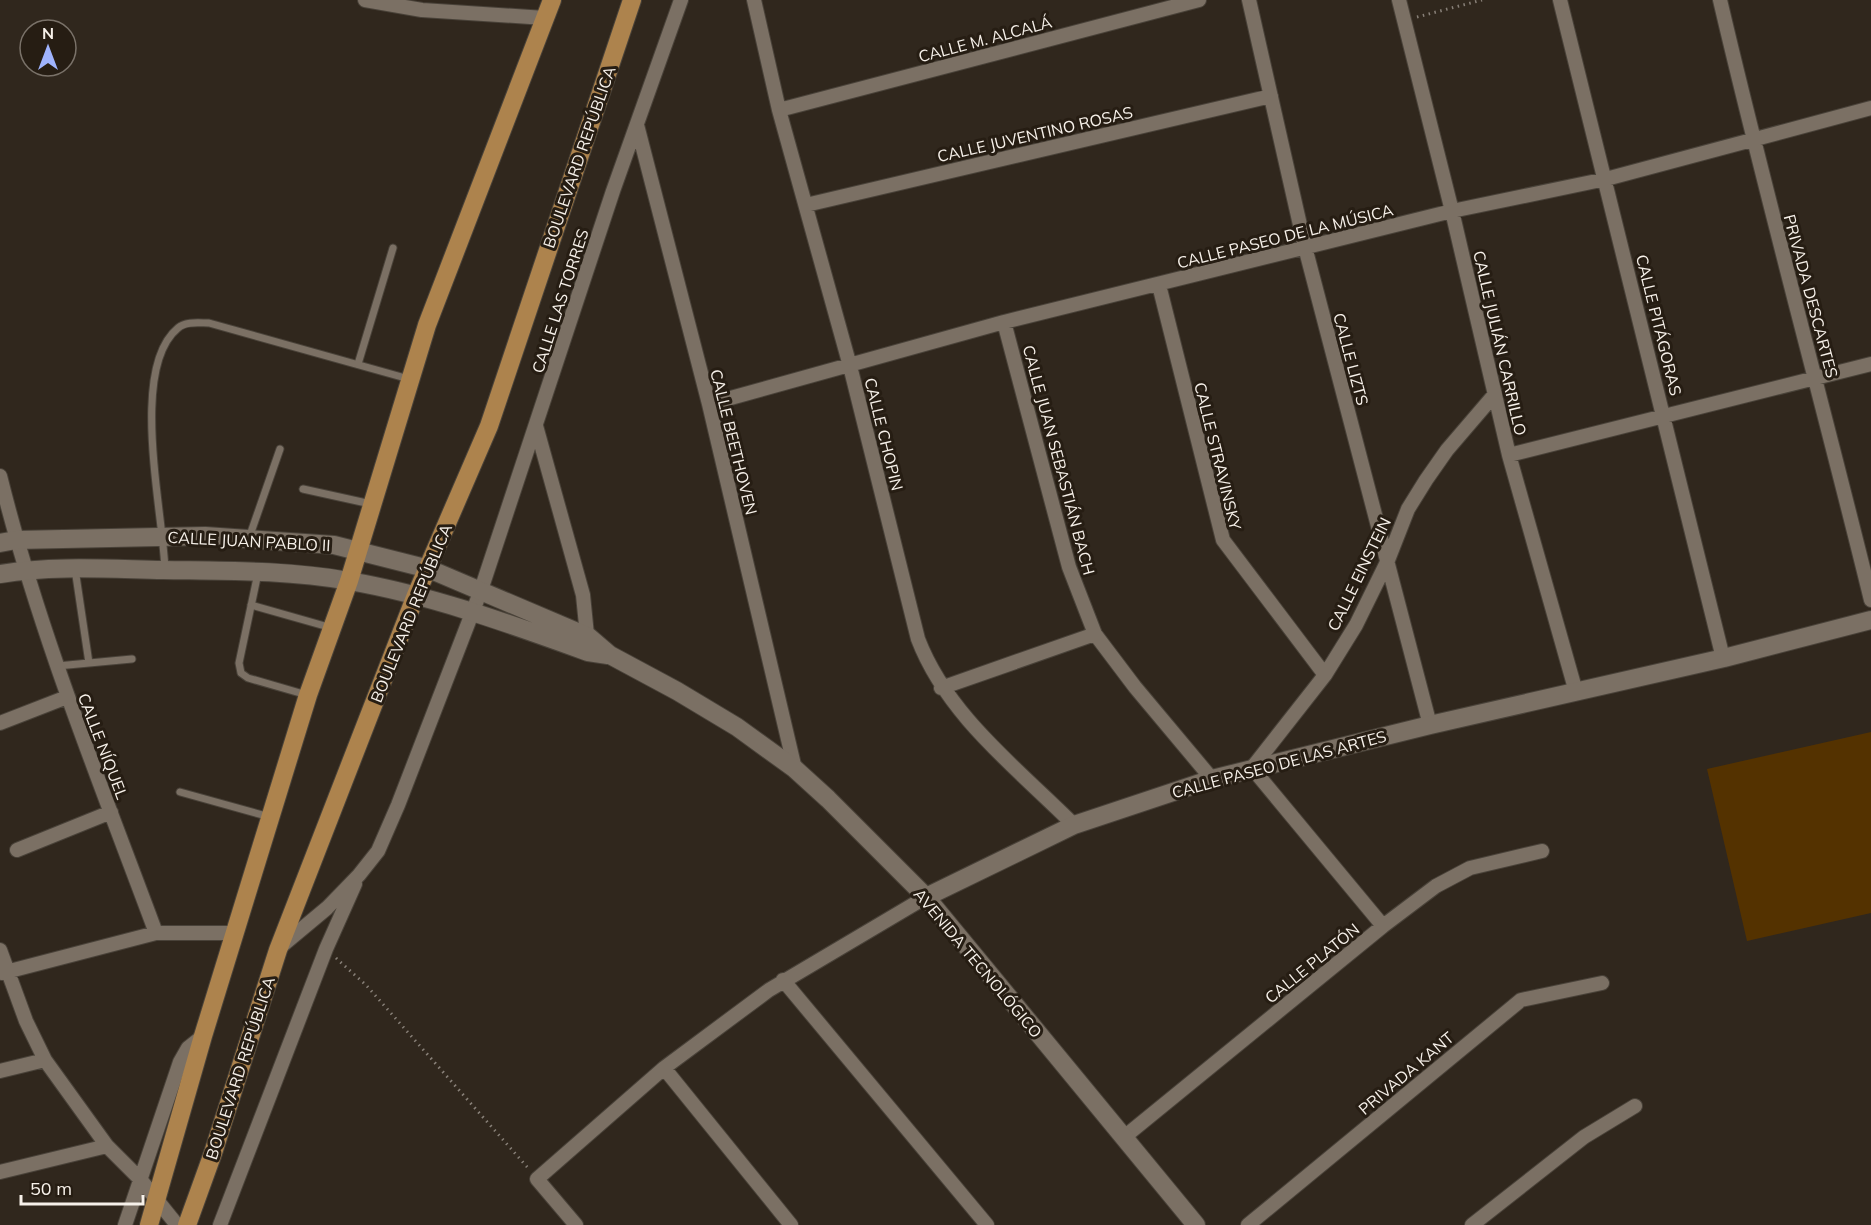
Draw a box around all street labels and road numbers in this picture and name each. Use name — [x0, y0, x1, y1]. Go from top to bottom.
street label: CALLE M. ALCALÁ — [916, 11, 1054, 66]
street label: BOULEVARD REPÚBLICA — [538, 63, 620, 251]
street label: CALLE JUVENTINO ROSAS — [935, 102, 1135, 166]
street label: CALLE PASEO DE LA MÚSICA — [1175, 199, 1395, 273]
street label: PRIVADA DESCARTES — [1780, 212, 1842, 380]
street label: CALLE LAS TORRES — [527, 226, 593, 376]
street label: CALLE JULIÁN CARRILLO — [1469, 249, 1531, 437]
street label: CALLE PITÁGORAS — [1632, 252, 1686, 398]
street label: CALLE LIZTS — [1329, 311, 1373, 408]
street label: CALLE JUAN SEBASTIÁN BACH — [1019, 343, 1099, 577]
street label: CALLE BEETHOVEN — [706, 367, 762, 517]
street label: CALLE CHOPIN — [860, 376, 908, 492]
street label: CALLE STRAVINSKY — [1190, 380, 1246, 532]
street label: CALLE EINSTEIN — [1323, 514, 1395, 634]
street label: BOULEVARD REPÚBLICA — [366, 521, 456, 705]
street label: CALLE JUAN PABLO II — [167, 527, 331, 555]
street label: CALLE NÍQUEL — [74, 690, 132, 802]
street label: CALLE PASEO DE LAS ARTES — [1170, 726, 1389, 802]
street label: AVENIDA TECNOLÓGICO — [910, 884, 1046, 1042]
street label: CALLE PLATÓN — [1261, 919, 1363, 1007]
street label: BOULEVARD REPÚBLICA — [201, 974, 279, 1162]
street label: PRIVADA KANT — [1354, 1027, 1458, 1119]

